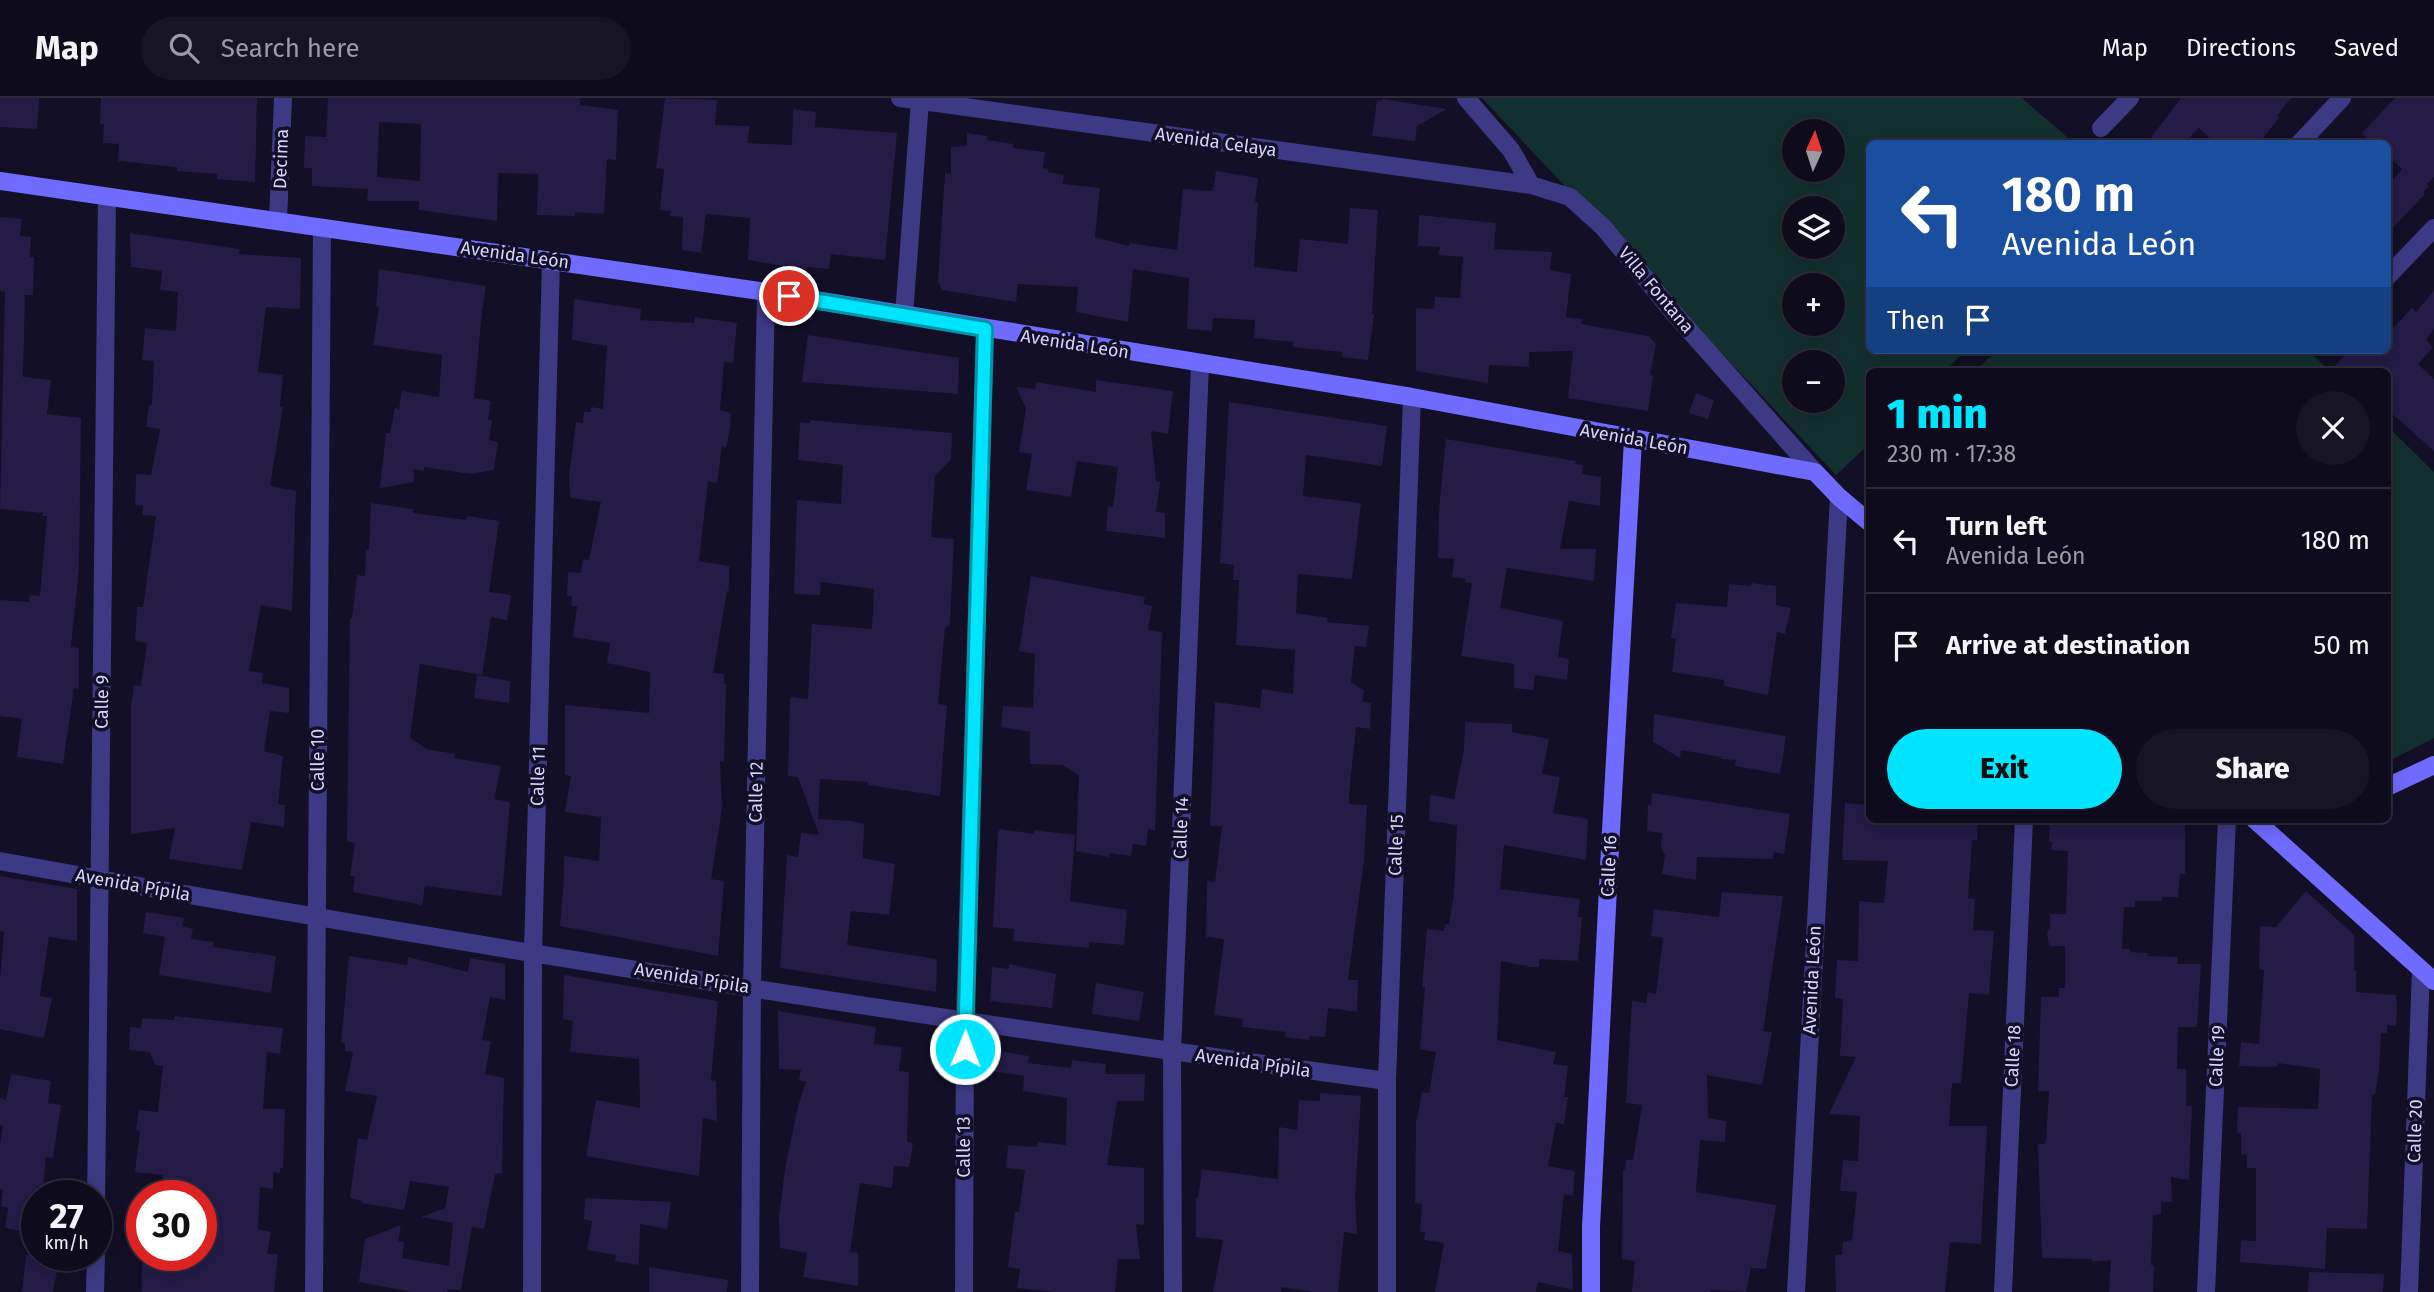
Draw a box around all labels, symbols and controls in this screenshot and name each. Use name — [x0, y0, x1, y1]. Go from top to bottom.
search box — [141, 17, 631, 80]
text: Map — [35, 28, 99, 68]
icon: search — [165, 29, 203, 67]
text: Search here — [221, 33, 360, 64]
text: Map — [2102, 34, 2148, 62]
text: Directions — [2186, 34, 2296, 62]
text: Saved — [2334, 34, 2399, 62]
north arrow — [1782, 119, 1844, 182]
map controls — [1782, 119, 1845, 413]
street label: Avenida Celaya — [1154, 123, 1278, 161]
street label: Decima — [269, 128, 293, 190]
text: 180 m — [2002, 165, 2135, 224]
icon: left — [1887, 168, 1978, 259]
button: layers — [1782, 196, 1845, 259]
text: Avenida León — [2002, 225, 2196, 263]
street label: Avenida León — [459, 237, 571, 273]
street label: Villa Fontana — [1614, 242, 1698, 338]
pin — [759, 266, 819, 326]
button: + — [1782, 273, 1845, 336]
icon: arrive — [770, 277, 808, 315]
icon: arrive — [1959, 301, 1997, 339]
text: Then — [1887, 305, 1945, 336]
street label: Avenida León — [1019, 325, 1131, 363]
button: − — [1782, 350, 1845, 413]
text: 1 min — [1887, 389, 1988, 439]
button: close — [2296, 391, 2370, 465]
street label: Avenida León — [1578, 419, 1690, 459]
text: 230 m · 17:38 — [1887, 440, 2016, 468]
text: Turn left — [1946, 511, 2047, 542]
icon: left — [1887, 522, 1925, 560]
text: 180 m — [2301, 525, 2370, 556]
text: Avenida León — [1946, 542, 2086, 570]
icon: arrive — [1887, 627, 1925, 665]
text: Arrive at destination — [1946, 630, 2190, 661]
text: 50 m — [2313, 630, 2370, 661]
street label: Calle 9 — [91, 675, 113, 729]
street label: Calle 10 — [307, 729, 329, 791]
button: Exit — [1887, 729, 2122, 809]
button: Share — [2136, 729, 2370, 809]
street label: Calle 11 — [526, 746, 550, 806]
street label: Calle 12 — [744, 761, 768, 823]
street label: Calle 14 — [1169, 796, 1193, 859]
street label: Calle 15 — [1384, 814, 1408, 876]
street label: Calle 16 — [1596, 834, 1622, 898]
street label: Avenida Pípila — [74, 864, 192, 906]
street label: Avenida León — [1798, 925, 1826, 1035]
street label: Avenida Pípila — [633, 958, 751, 998]
position arrow — [928, 1012, 1002, 1086]
street label: Calle 18 — [2000, 1024, 2026, 1088]
street label: Calle 19 — [2204, 1025, 2230, 1087]
street label: Avenida Pípila — [1194, 1044, 1312, 1082]
street label: Calle 20 — [2403, 1099, 2427, 1163]
street label: Calle 13 — [953, 1116, 975, 1178]
speed limit sign: 30 — [126, 1180, 217, 1271]
text: 27 — [49, 1195, 84, 1237]
text: km/h — [44, 1232, 89, 1254]

